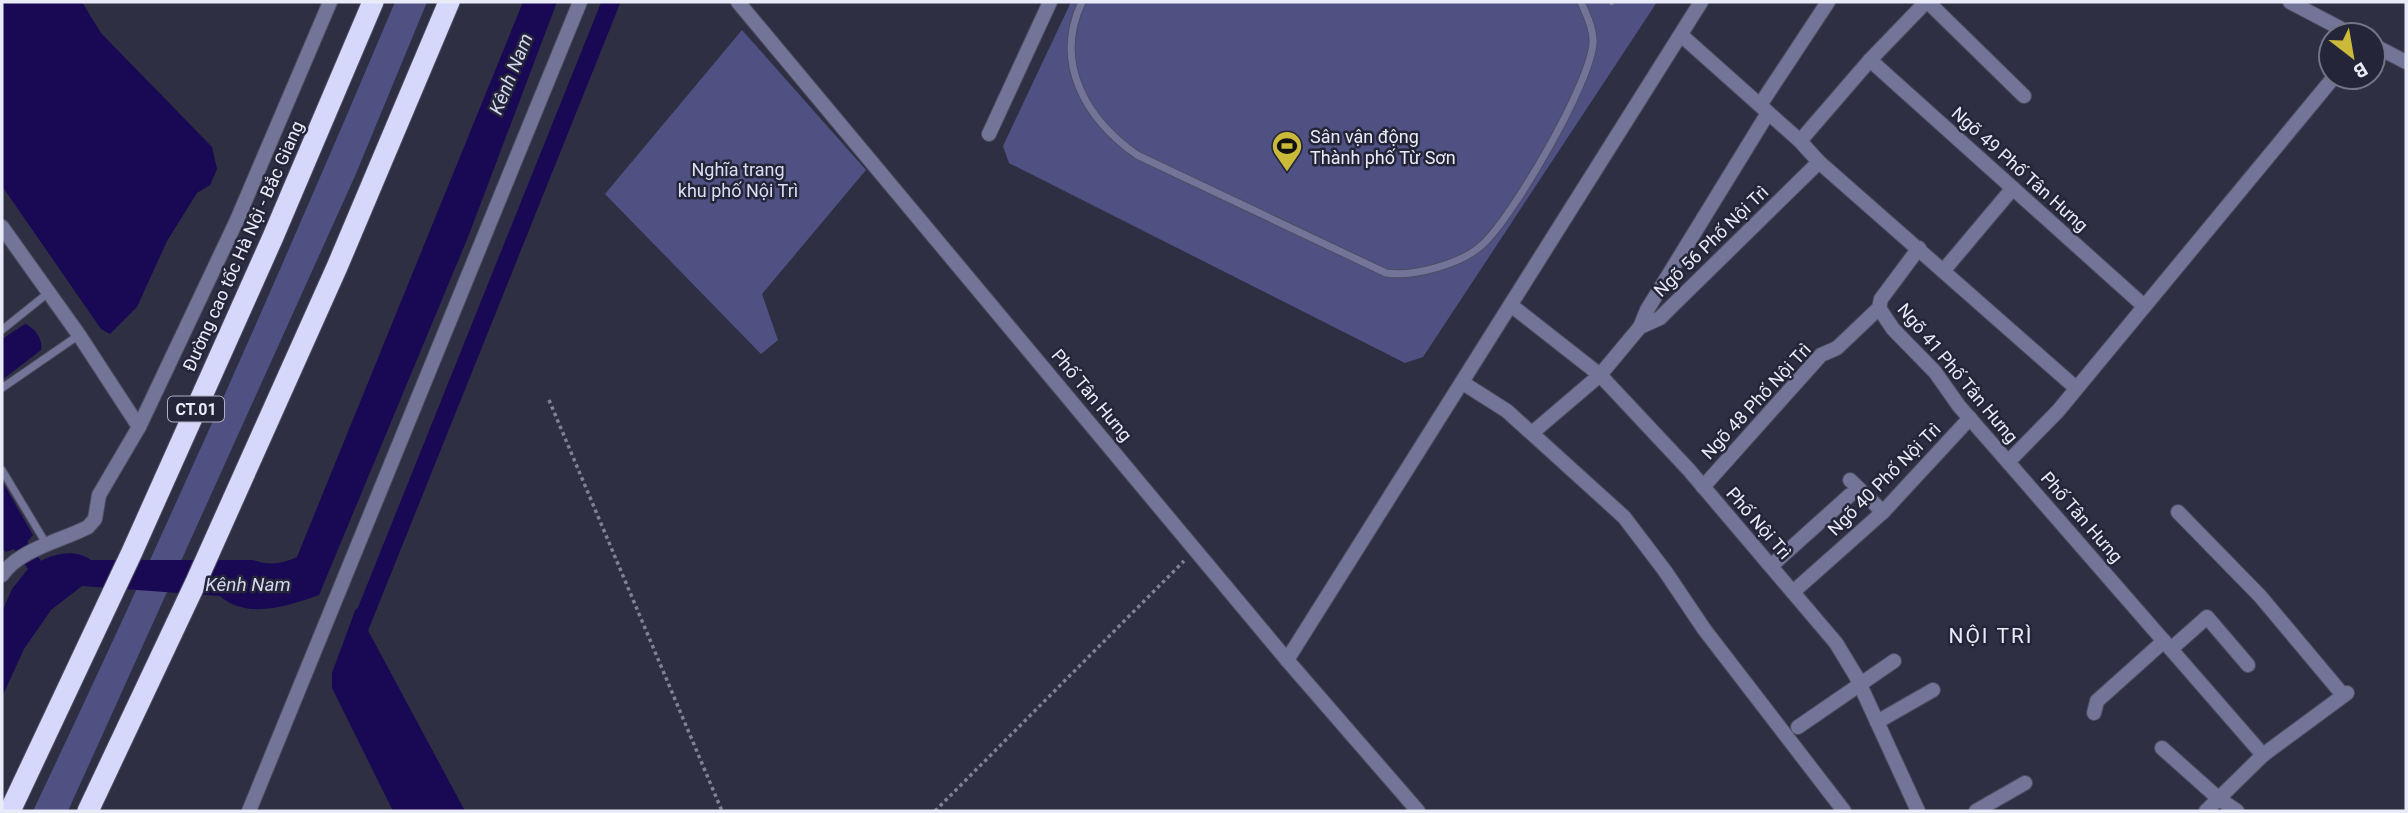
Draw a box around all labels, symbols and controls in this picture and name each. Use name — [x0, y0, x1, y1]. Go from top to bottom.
north arrow — [2317, 21, 2387, 91]
water label: Kênh Nam — [484, 30, 538, 118]
text: B — [2349, 57, 2372, 83]
street label: Ngõ 49 Phố Tân Hưng — [1948, 102, 2092, 236]
street label: Đường cao tốc Hà Nội - Bắc Giang — [178, 118, 308, 374]
place label: Sân vận động Thành phố Từ Sơn — [1310, 126, 1456, 168]
sports icon: Sân vận động Thành phố Từ Sơn — [1270, 129, 1304, 173]
park label: Nghĩa trang khu phố Nội Trì — [678, 159, 798, 201]
street label: Ngõ 56 Phố Nội Trì — [1650, 181, 1772, 301]
street label: Ngõ 41 Phố Tân Hưng — [1893, 299, 2023, 447]
street label: Ngõ 48 Phố Nội Trì — [1697, 339, 1815, 463]
street label: Phố Tân Hưng — [1047, 345, 1137, 445]
road number: CT.01 — [168, 396, 224, 422]
street label: Ngõ 40 Phố Nội Trì — [1823, 418, 1945, 540]
street label: Phố Tân Hưng — [2037, 467, 2127, 567]
street label: Phố Nội Trì — [1722, 483, 1796, 563]
water label: Kênh Nam — [205, 573, 291, 596]
district label: NỘI TRÌ — [1948, 624, 2034, 648]

